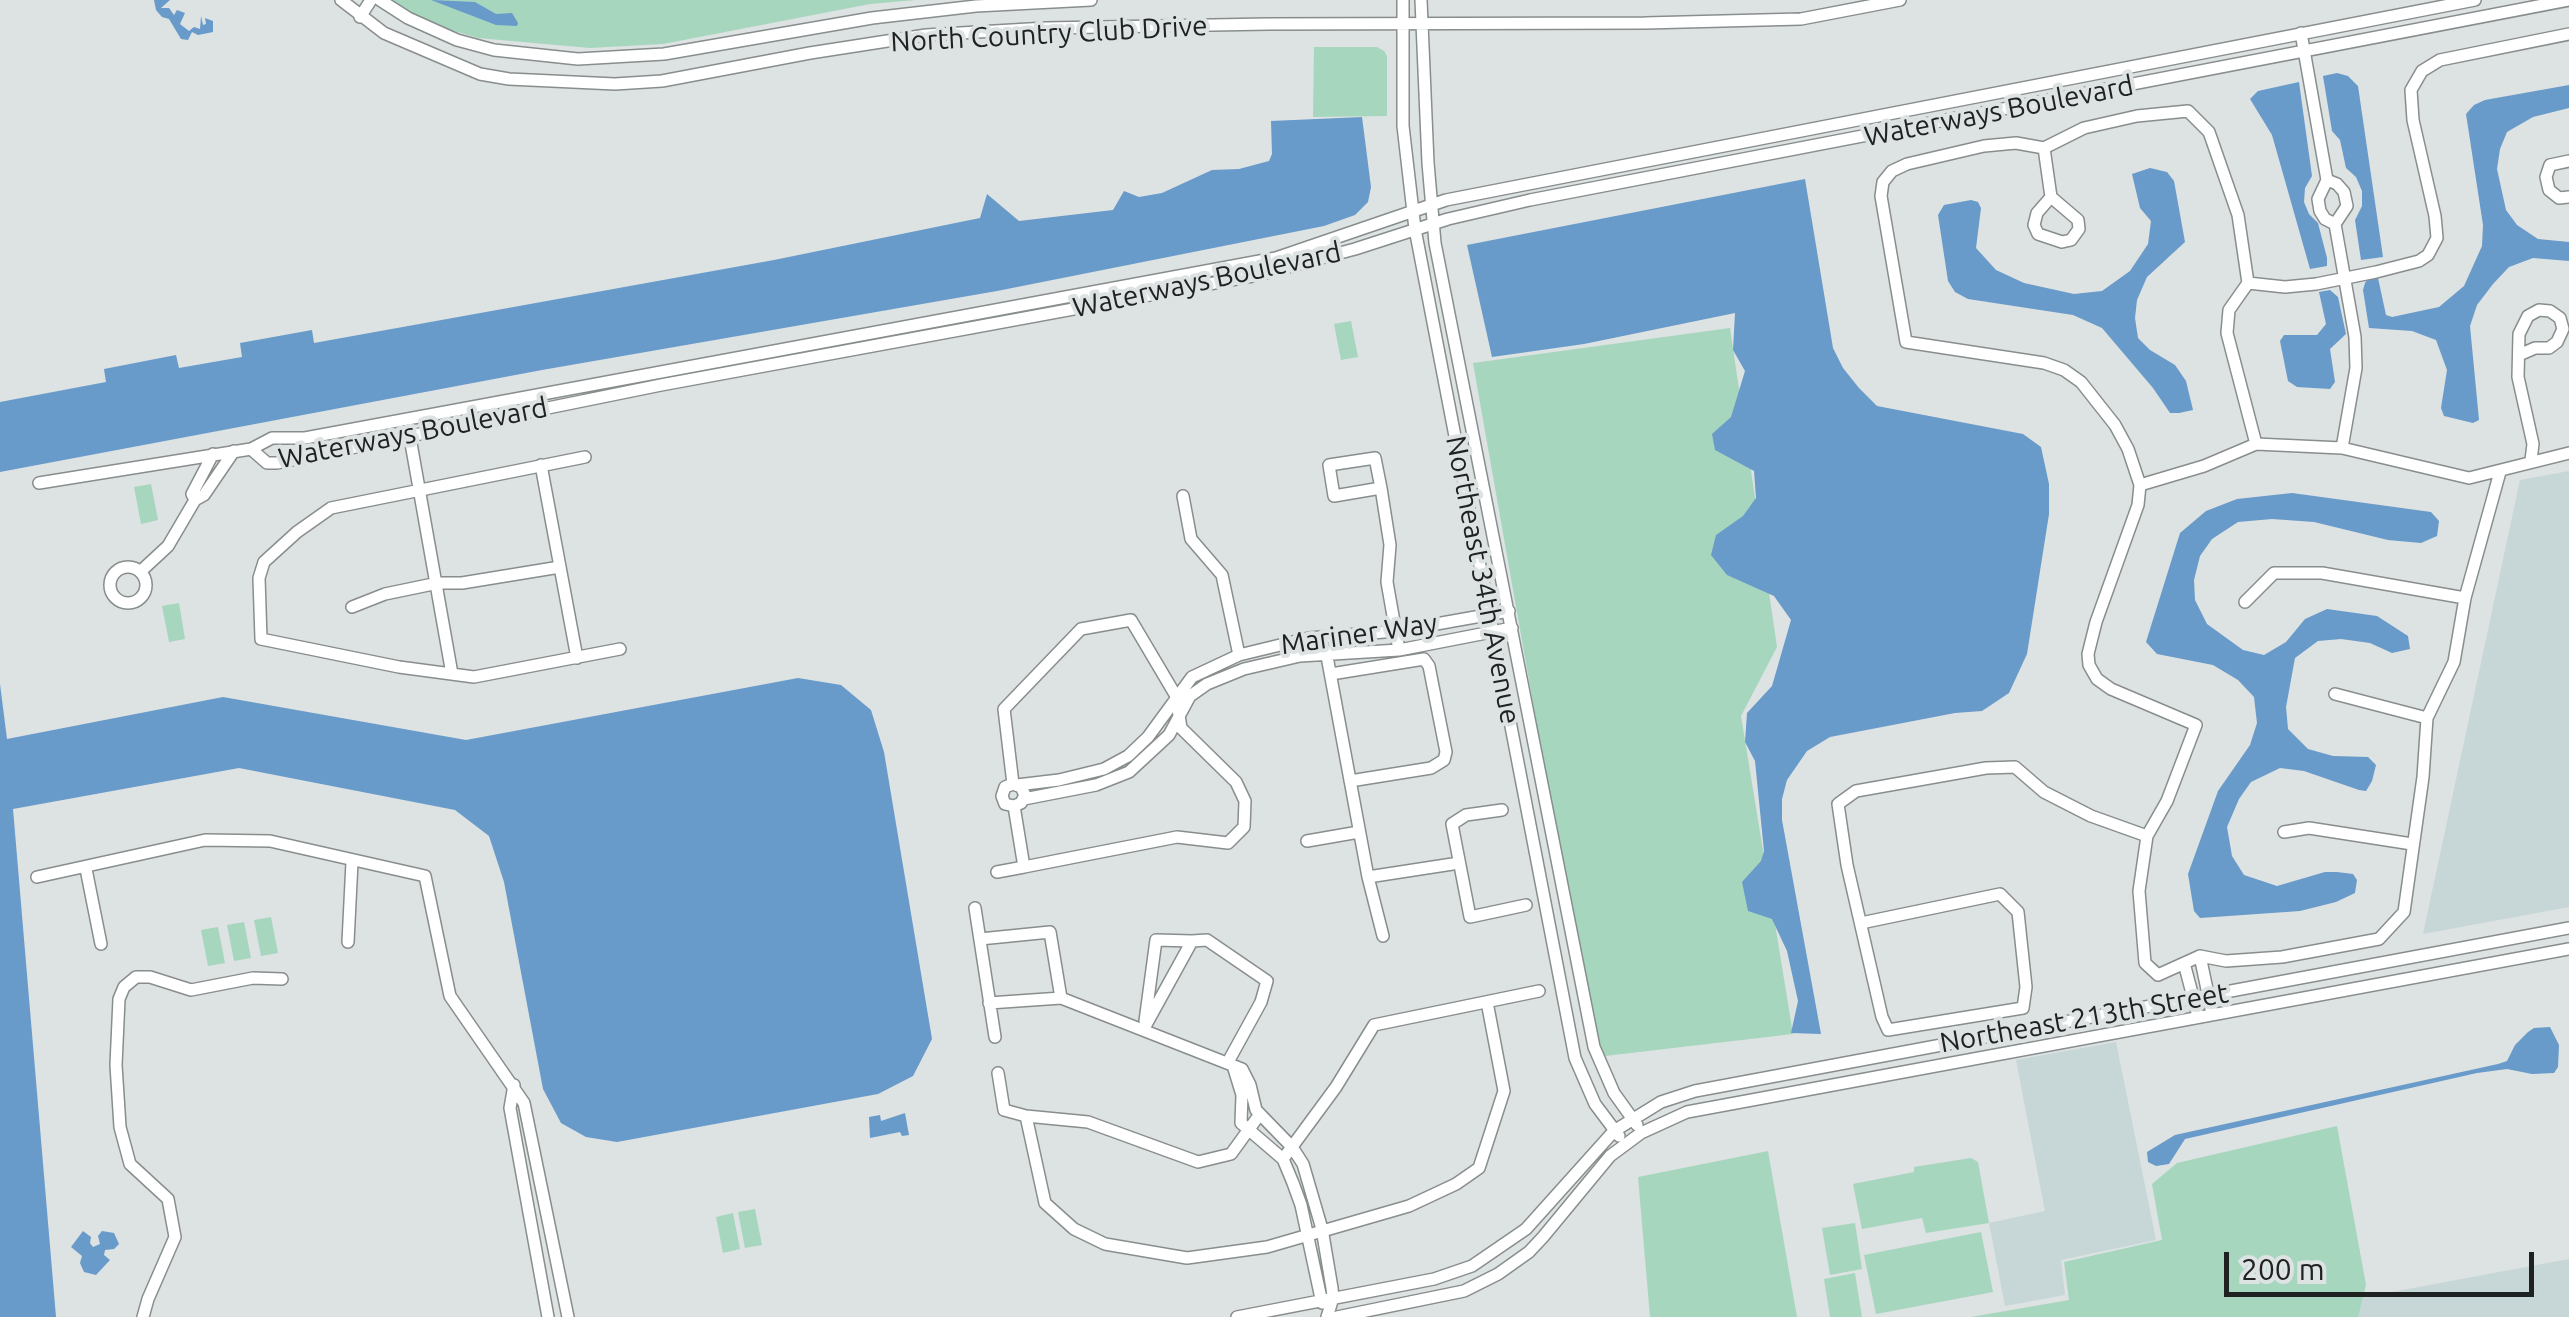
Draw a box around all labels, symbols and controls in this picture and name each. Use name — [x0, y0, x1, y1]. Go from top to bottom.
street label: North Country Club Drive — [890, 9, 1208, 59]
street label: Waterways Boulevard — [1862, 68, 2136, 154]
street label: Waterways Boulevard — [1070, 235, 1344, 325]
street label: Waterways Boulevard — [276, 390, 550, 476]
street label: Northeast 34th Avenue — [1439, 433, 1527, 727]
street label: Mariner Way — [1279, 606, 1439, 662]
street label: Northeast 213th Street — [1937, 976, 2231, 1060]
scale bar — [2229, 1232, 2539, 1294]
text: 200 m — [2241, 1252, 2325, 1286]

